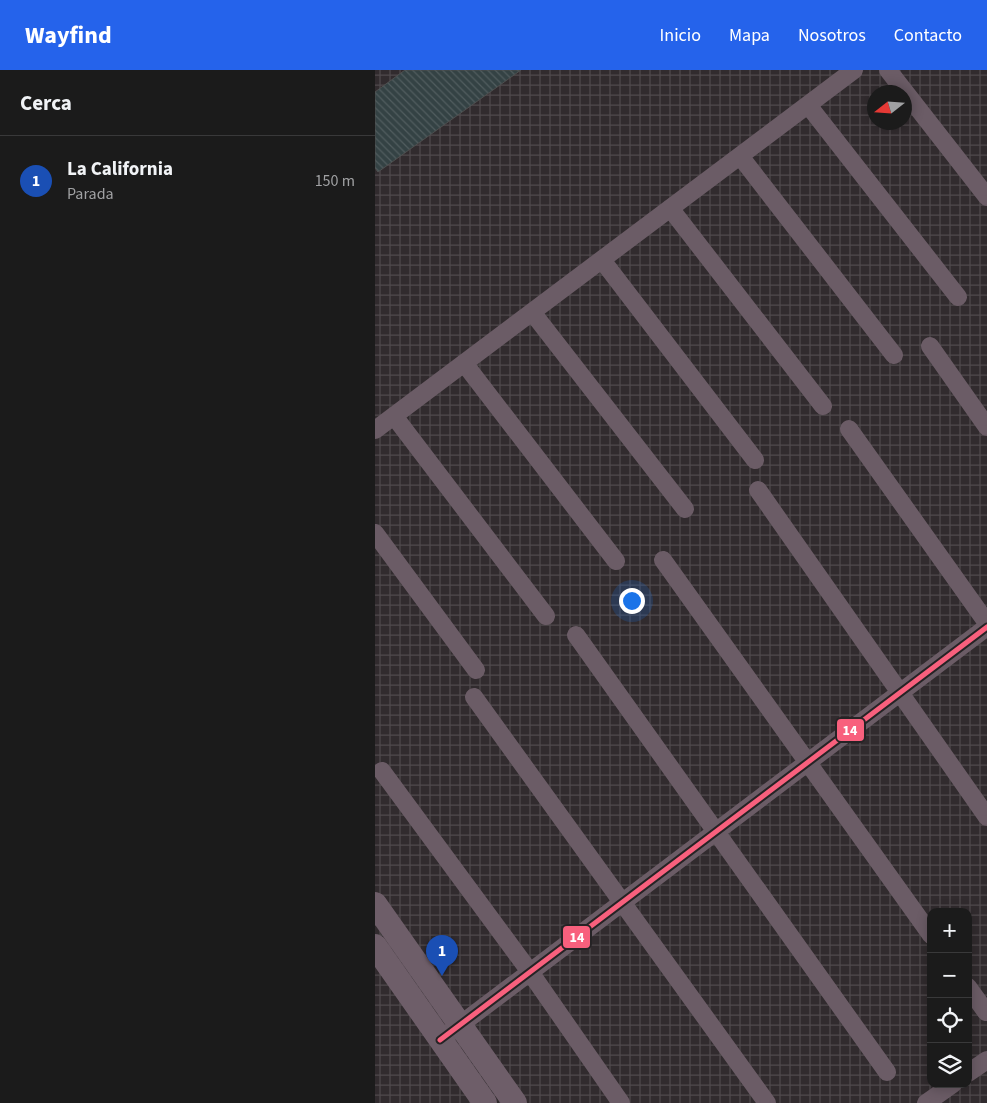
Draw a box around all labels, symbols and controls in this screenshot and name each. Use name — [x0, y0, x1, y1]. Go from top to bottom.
text: Wayfind — [25, 18, 112, 53]
text: Inicio — [660, 23, 701, 48]
text: Mapa — [729, 23, 770, 48]
text: Nosotros — [798, 23, 866, 48]
text: Contacto — [894, 23, 962, 48]
north arrow — [867, 85, 912, 130]
text: Cerca — [20, 88, 72, 118]
text: La California — [67, 156, 173, 183]
text: 1 — [32, 170, 40, 192]
text: 150 m — [315, 170, 355, 192]
text: Parada — [67, 183, 114, 205]
your location — [619, 588, 645, 614]
line badge: 14 — [836, 718, 865, 742]
text: 14 — [843, 721, 858, 741]
map controls — [927, 908, 972, 1088]
button: + — [927, 908, 972, 953]
line badge: 14 — [562, 925, 591, 949]
text: 14 — [570, 928, 585, 948]
pin: 1 — [426, 935, 458, 976]
button: − — [927, 953, 972, 998]
button: locate — [927, 998, 972, 1043]
button: layers — [927, 1043, 972, 1088]

